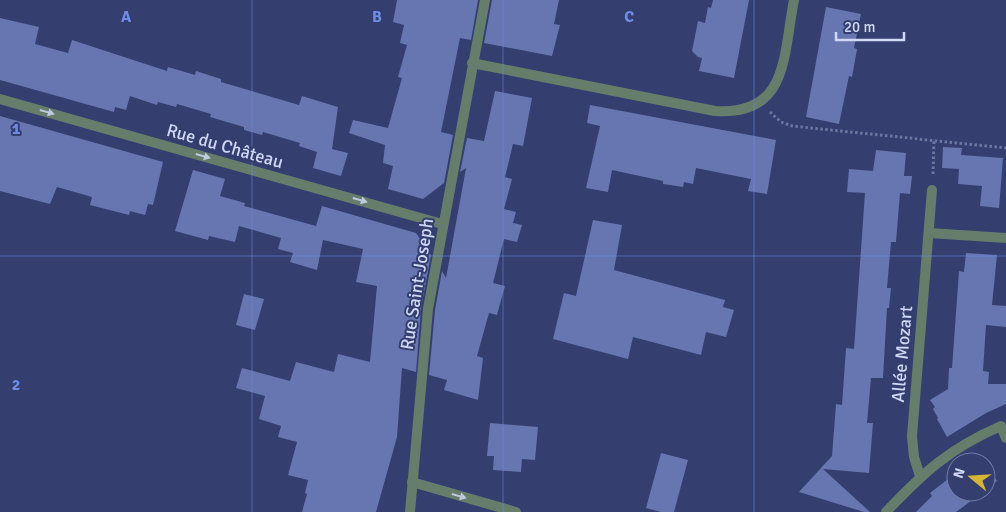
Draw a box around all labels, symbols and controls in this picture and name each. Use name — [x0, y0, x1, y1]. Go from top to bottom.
text: A — [121, 7, 132, 27]
text: B — [372, 7, 382, 27]
text: C — [624, 7, 634, 27]
scale bar — [836, 10, 904, 42]
text: 20 m — [844, 18, 875, 36]
one-way arrow — [40, 108, 55, 116]
text: 1 — [12, 119, 21, 139]
street label: Rue du Château — [164, 119, 286, 173]
one-way arrow — [196, 152, 211, 160]
one-way arrow — [352, 197, 367, 205]
street label: Rue Saint-Joseph — [396, 217, 438, 351]
street label: Allée Mozart — [887, 305, 917, 403]
text: 2 — [12, 375, 20, 395]
north arrow — [946, 452, 996, 502]
text: N — [950, 466, 969, 480]
one-way arrow — [452, 492, 467, 500]

